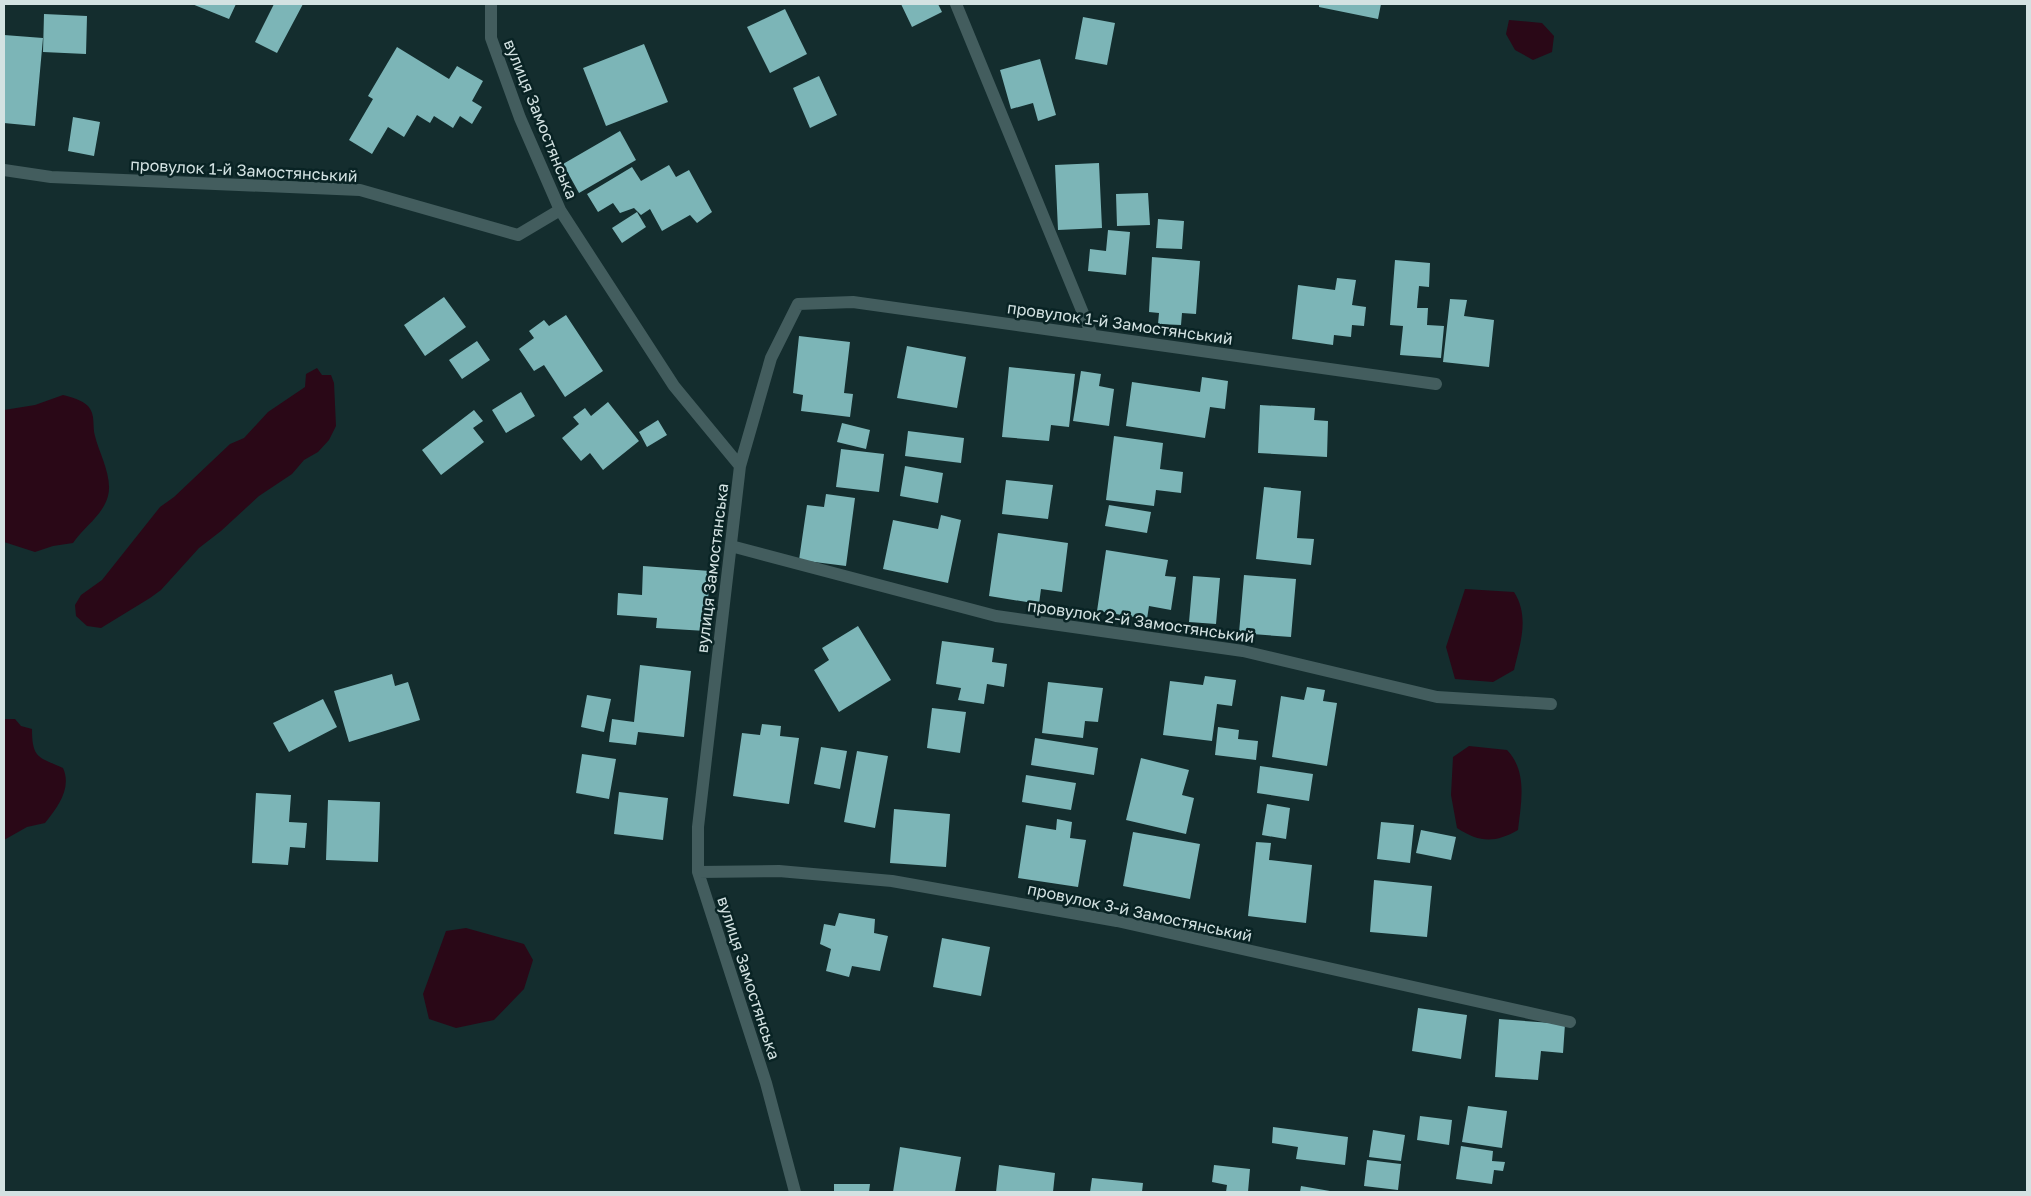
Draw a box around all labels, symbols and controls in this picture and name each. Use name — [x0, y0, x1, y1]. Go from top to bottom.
street label: вулиця Замостянська — [500, 36, 582, 202]
street label: провулок 1-й Замостянський — [130, 154, 358, 186]
street label: провулок 1-й Замостянський — [1006, 297, 1234, 349]
street label: вулиця Замостянська — [692, 482, 732, 654]
street label: провулок 2-й Замостянський — [1026, 595, 1256, 647]
street label: провулок 3-й Замостянський — [1026, 878, 1254, 946]
street label: вулиця Замостянська — [713, 894, 785, 1062]

